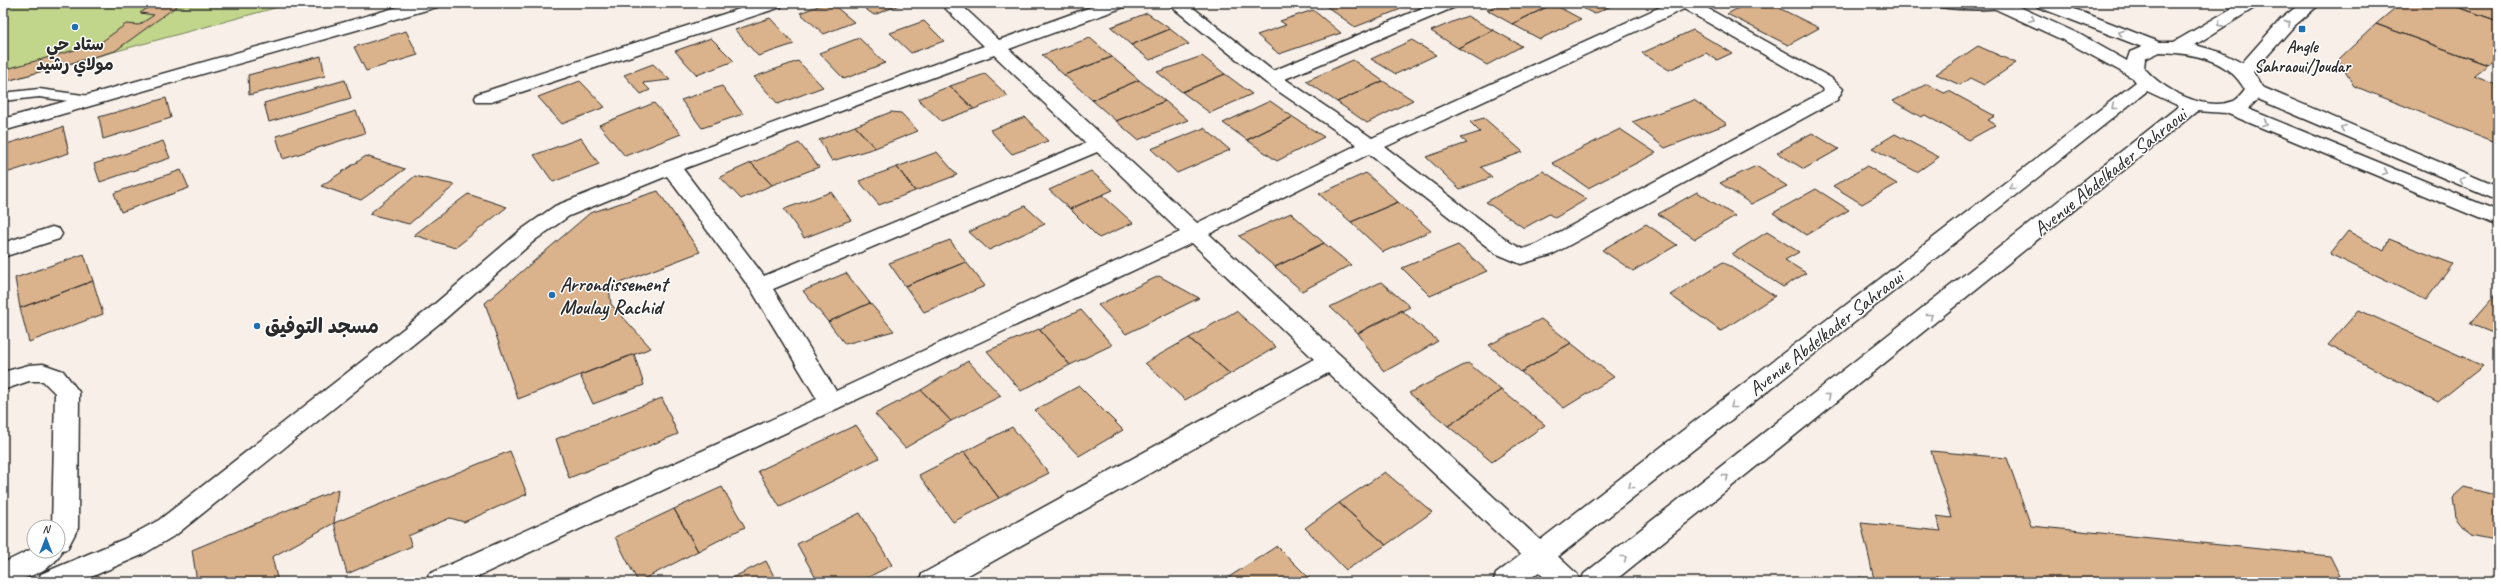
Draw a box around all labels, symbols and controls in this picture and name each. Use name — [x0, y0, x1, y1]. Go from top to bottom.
one-way arrow — [2028, 14, 2035, 22]
one-way arrow — [2217, 20, 2224, 27]
one-way arrow — [2284, 21, 2291, 28]
marker: ستاد حي مولاي رشيد — [70, 22, 80, 32]
marker: Angle Sahraoui/Joudar — [2297, 24, 2307, 34]
one-way arrow — [2117, 30, 2124, 38]
place label: ستاد حي مولاي رشيد — [36, 34, 114, 77]
place label: Angle Sahraoui/Joudar — [2254, 36, 2352, 77]
street label: Avenue Abdelkader Sahraoui — [2028, 101, 2193, 241]
one-way arrow — [2111, 102, 2118, 110]
one-way arrow — [2262, 118, 2269, 126]
one-way arrow — [2339, 125, 2346, 133]
one-way arrow — [2381, 167, 2389, 175]
one-way arrow — [2459, 176, 2466, 184]
one-way arrow — [2009, 183, 2016, 190]
street label: Avenue Abdelkader Sahraoui — [1744, 263, 1910, 401]
place label: Arrondissement Moulay Rachid — [560, 272, 671, 321]
marker: Arrondissement Moulay Rachid — [547, 290, 557, 300]
one-way arrow — [1925, 313, 1932, 320]
place label: مسجد التوفيق — [265, 314, 379, 339]
marker: مسجد التوفيق — [252, 321, 262, 331]
one-way arrow — [1823, 394, 1830, 401]
one-way arrow — [1731, 401, 1738, 408]
one-way arrow — [1722, 475, 1729, 482]
one-way arrow — [1628, 481, 1635, 488]
north arrow — [26, 519, 66, 559]
text: N — [43, 522, 52, 536]
one-way arrow — [1620, 555, 1627, 562]

